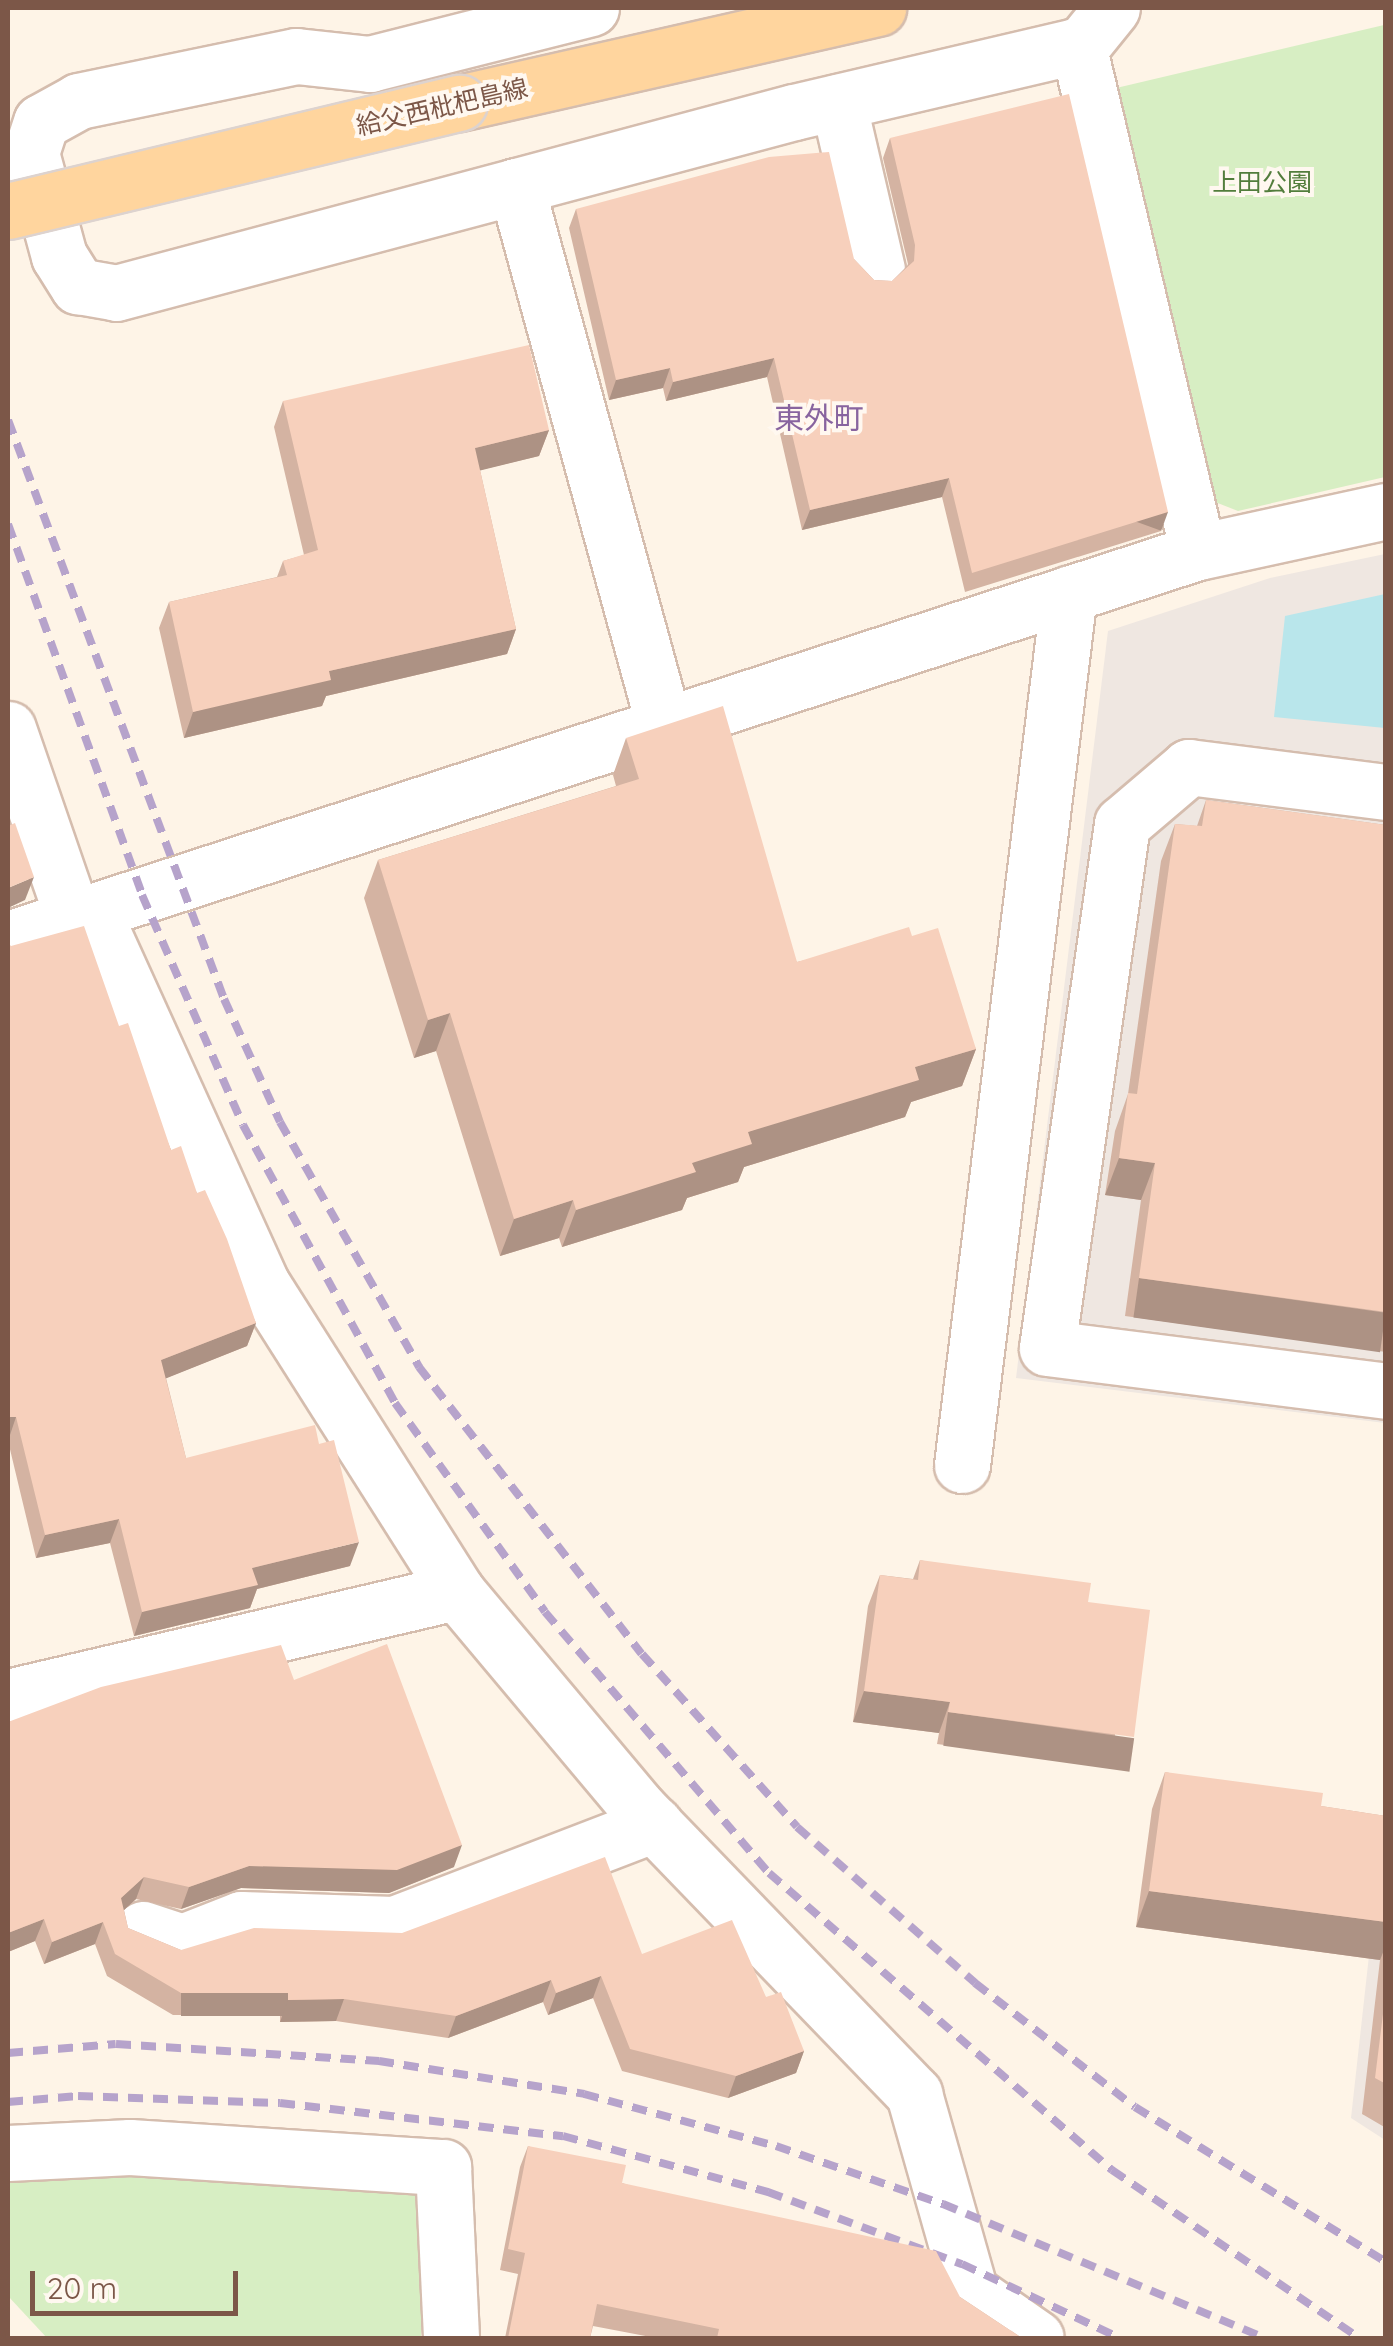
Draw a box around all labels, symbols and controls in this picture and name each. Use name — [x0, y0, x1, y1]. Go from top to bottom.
street label: 給父西枇杷島線 — [353, 73, 531, 141]
park label: 上田公園 — [1212, 167, 1312, 197]
district label: 東外町 — [774, 400, 864, 436]
scale bar — [35, 2251, 242, 2313]
text: 20 m — [47, 2269, 117, 2307]

